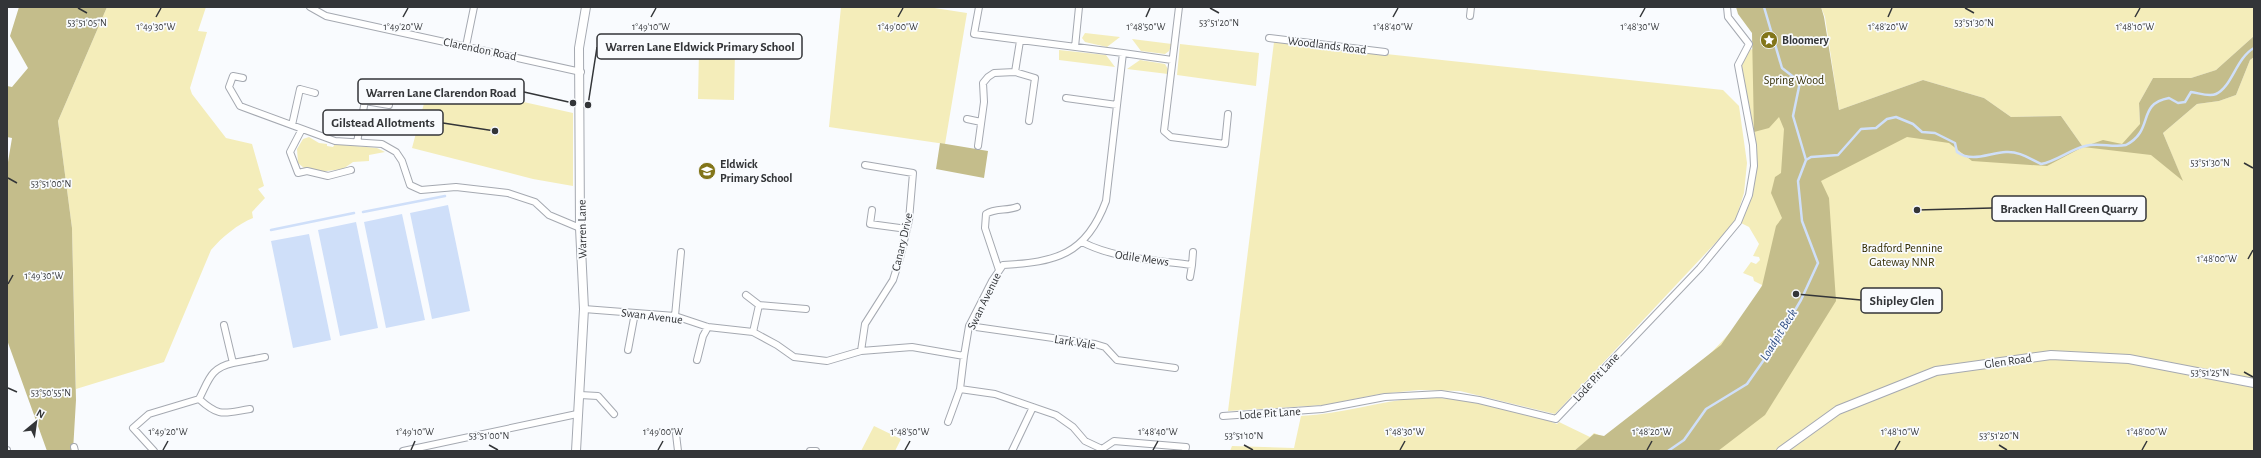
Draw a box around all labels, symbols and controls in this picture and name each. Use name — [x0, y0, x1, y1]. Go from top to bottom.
text: 53°51'05"N — [67, 18, 107, 28]
text: 53°51'20"N — [1199, 18, 1239, 28]
text: 53°51'30"N — [1954, 18, 1994, 28]
text: 1°49'30"W — [137, 22, 175, 32]
text: 1°49'20"W — [383, 22, 423, 32]
text: 1°49'10"W — [632, 22, 670, 32]
text: 1°49'00"W — [878, 22, 918, 32]
text: 1°48'50"W — [1127, 22, 1166, 32]
text: 1°48'40"W — [1373, 22, 1413, 32]
text: 1°48'30"W — [1621, 22, 1659, 32]
text: 1°48'20"W — [1868, 22, 1908, 32]
text: 1°48'10"W — [2116, 22, 2154, 32]
place icon: Bloomery — [1759, 30, 1779, 50]
callout: Warren Lane Eldwick Primary School — [597, 34, 802, 59]
street label: Woodlands Road — [1287, 34, 1367, 56]
place label: Bloomery — [1782, 34, 1829, 47]
street label: Clarendon Road — [442, 35, 518, 63]
text: Warren Lane Eldwick Primary School — [605, 41, 795, 54]
park label: Spring Wood — [1764, 74, 1824, 86]
callout: Warren Lane Clarendon Road — [358, 79, 524, 104]
text: Warren Lane Clarendon Road — [366, 87, 516, 100]
callout: Gilstead Allotments — [323, 110, 443, 135]
text: Gilstead Allotments — [331, 117, 435, 130]
place label: Eldwick Primary School — [720, 158, 792, 185]
text: 53°51'30"N — [2190, 158, 2230, 168]
school or university icon: Eldwick Primary School — [697, 161, 717, 181]
text: 53°51'00"N — [31, 179, 71, 189]
callout: Bracken Hall Green Quarry — [1992, 196, 2146, 221]
street label: Warren Lane — [575, 199, 589, 259]
text: Bracken Hall Green Quarry — [2000, 203, 2138, 216]
street label: Canary Drive — [889, 212, 915, 273]
park label: Bradford Pennine Gateway NNR — [1861, 242, 1943, 269]
street label: Odile Mews — [1114, 248, 1170, 268]
text: 1°48'00"W — [2197, 254, 2237, 264]
text: 1°49'30"W — [25, 271, 63, 281]
street label: Swan Avenue — [965, 271, 1003, 331]
callout: Shipley Glen — [1861, 288, 1942, 313]
text: Shipley Glen — [1870, 295, 1935, 308]
street label: Swan Avenue — [621, 306, 683, 326]
water label: Loadpit Beck — [1758, 307, 1800, 363]
street label: Lark Vale — [1053, 333, 1097, 351]
street label: Lode Pit Lane — [1571, 350, 1621, 404]
street label: Glen Road — [1984, 352, 2032, 370]
text: 53°51'25"N — [2191, 368, 2229, 378]
text: 53°50'55"N — [31, 388, 71, 398]
north arrow — [16, 402, 56, 442]
street label: Lode Pit Lane — [1239, 405, 1301, 421]
text: N — [35, 407, 47, 420]
text: 1°49'20"W — [148, 427, 188, 437]
text: 1°49'10"W — [396, 427, 434, 437]
text: 1°49'00"W — [643, 427, 683, 437]
text: 1°48'50"W — [891, 427, 930, 437]
text: 1°48'40"W — [1138, 427, 1178, 437]
text: 1°48'30"W — [1386, 427, 1424, 437]
text: 1°48'20"W — [1632, 427, 1672, 437]
text: 1°48'10"W — [1881, 427, 1919, 437]
text: 1°48'00"W — [2127, 427, 2167, 437]
text: 53°51'00"N — [469, 431, 509, 441]
text: 53°51'10"N — [1225, 431, 1263, 441]
text: 53°51'20"N — [1979, 431, 2019, 441]

